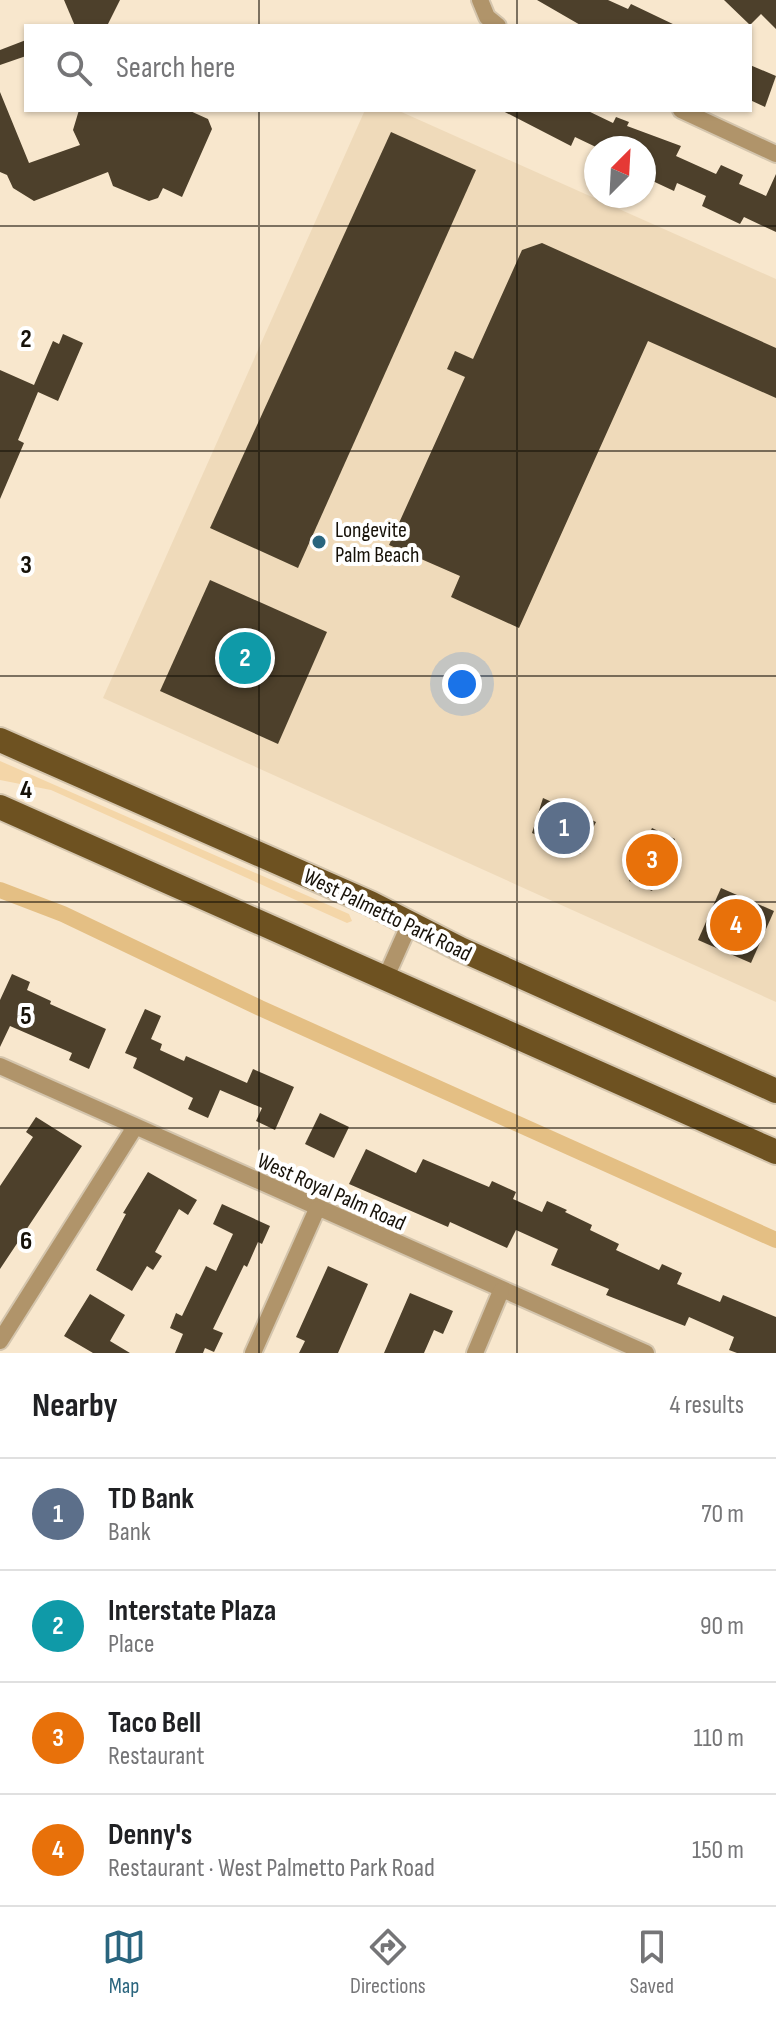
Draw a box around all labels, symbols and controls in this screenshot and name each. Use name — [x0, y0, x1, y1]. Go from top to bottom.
search box — [24, 24, 752, 112]
icon: search — [52, 46, 96, 90]
text: Search here — [116, 50, 235, 86]
north arrow — [584, 136, 656, 208]
text: 2 — [20, 324, 32, 355]
place label: Longevite Palm Beach — [335, 517, 420, 569]
marker: Longevite Palm Beach — [310, 533, 328, 551]
text: 3 — [20, 550, 32, 581]
pin: 2 — [219, 628, 271, 688]
your location — [442, 664, 482, 704]
text: 4 — [20, 775, 32, 806]
pin: 1 — [538, 798, 590, 858]
pin: 3 — [626, 830, 678, 890]
street label: West Palmetto Park Road — [299, 863, 476, 968]
pin: 4 — [710, 895, 762, 955]
text: 5 — [20, 1001, 32, 1032]
street label: West Royal Palm Road — [253, 1148, 410, 1237]
text: 6 — [20, 1226, 32, 1257]
text: Nearby — [32, 1385, 118, 1426]
text: 4 results — [669, 1390, 744, 1421]
text: TD Bank — [108, 1481, 194, 1517]
text: 1 — [53, 1499, 63, 1530]
text: 70 m — [701, 1499, 744, 1530]
text: Bank — [108, 1517, 151, 1548]
text: Interstate Plaza — [108, 1593, 276, 1629]
text: 2 — [52, 1611, 64, 1642]
text: 90 m — [700, 1611, 744, 1642]
text: Place — [108, 1629, 155, 1660]
text: Taco Bell — [108, 1705, 201, 1741]
text: 3 — [52, 1723, 64, 1754]
text: 110 m — [693, 1723, 744, 1754]
text: Restaurant — [108, 1741, 204, 1772]
text: Denny's — [108, 1817, 192, 1853]
text: 4 — [52, 1835, 64, 1866]
text: 150 m — [692, 1835, 744, 1866]
text: Restaurant · West Palmetto Park Road — [108, 1853, 435, 1884]
tab: Map — [102, 1925, 146, 2000]
tab: Directions — [350, 1925, 426, 2000]
tab: Saved — [630, 1925, 674, 2000]

